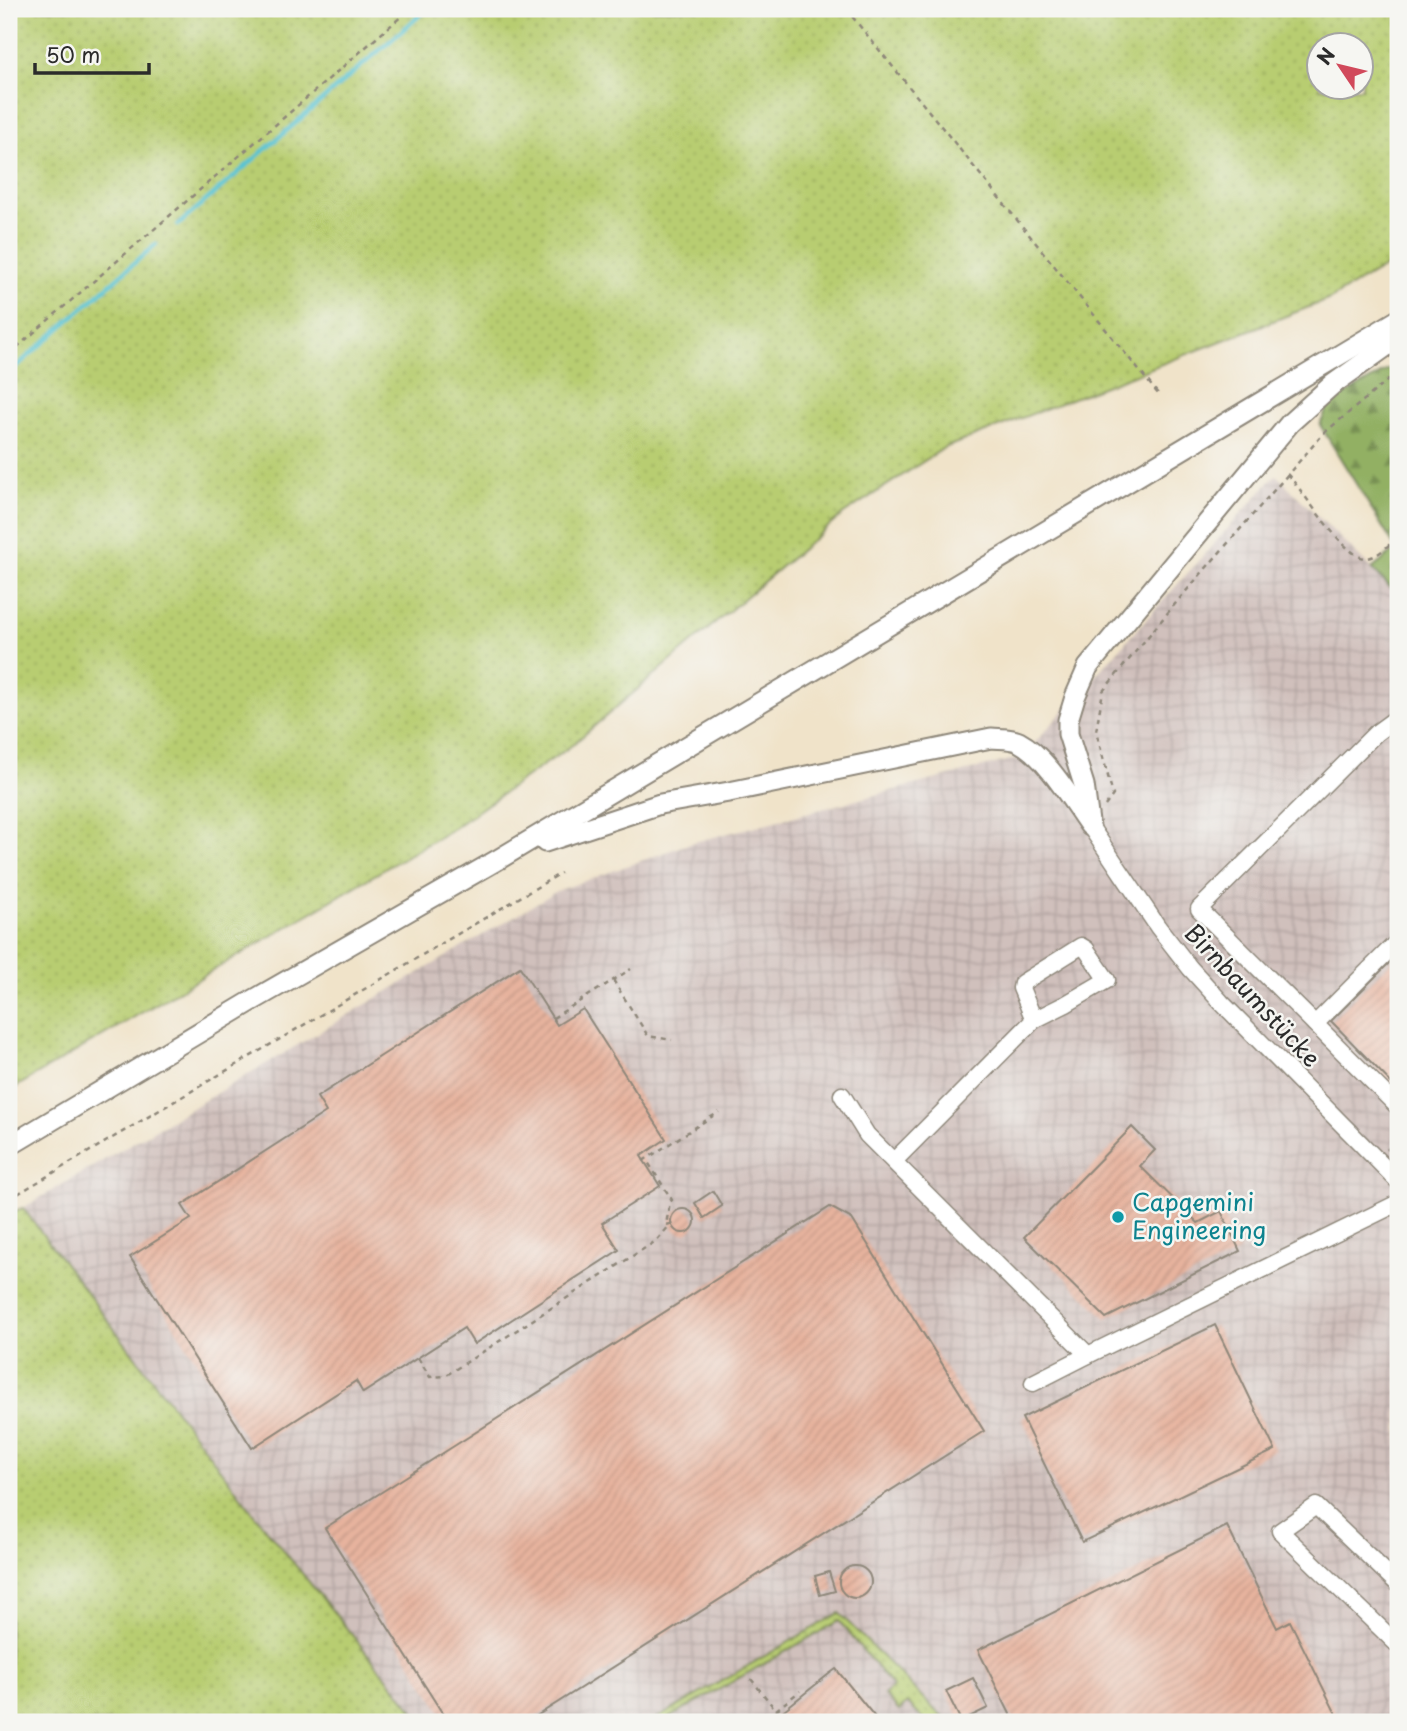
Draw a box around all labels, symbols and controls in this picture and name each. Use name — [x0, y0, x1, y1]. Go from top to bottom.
scale bar — [35, 32, 149, 76]
north arrow — [1306, 32, 1376, 102]
text: 50 m — [46, 38, 100, 70]
text: N — [1309, 41, 1341, 70]
street label: Birnbaumstücke — [1177, 915, 1330, 1075]
place label: Capgemini Engineering — [1132, 1183, 1266, 1247]
marker: Capgemini Engineering — [1110, 1209, 1126, 1225]

